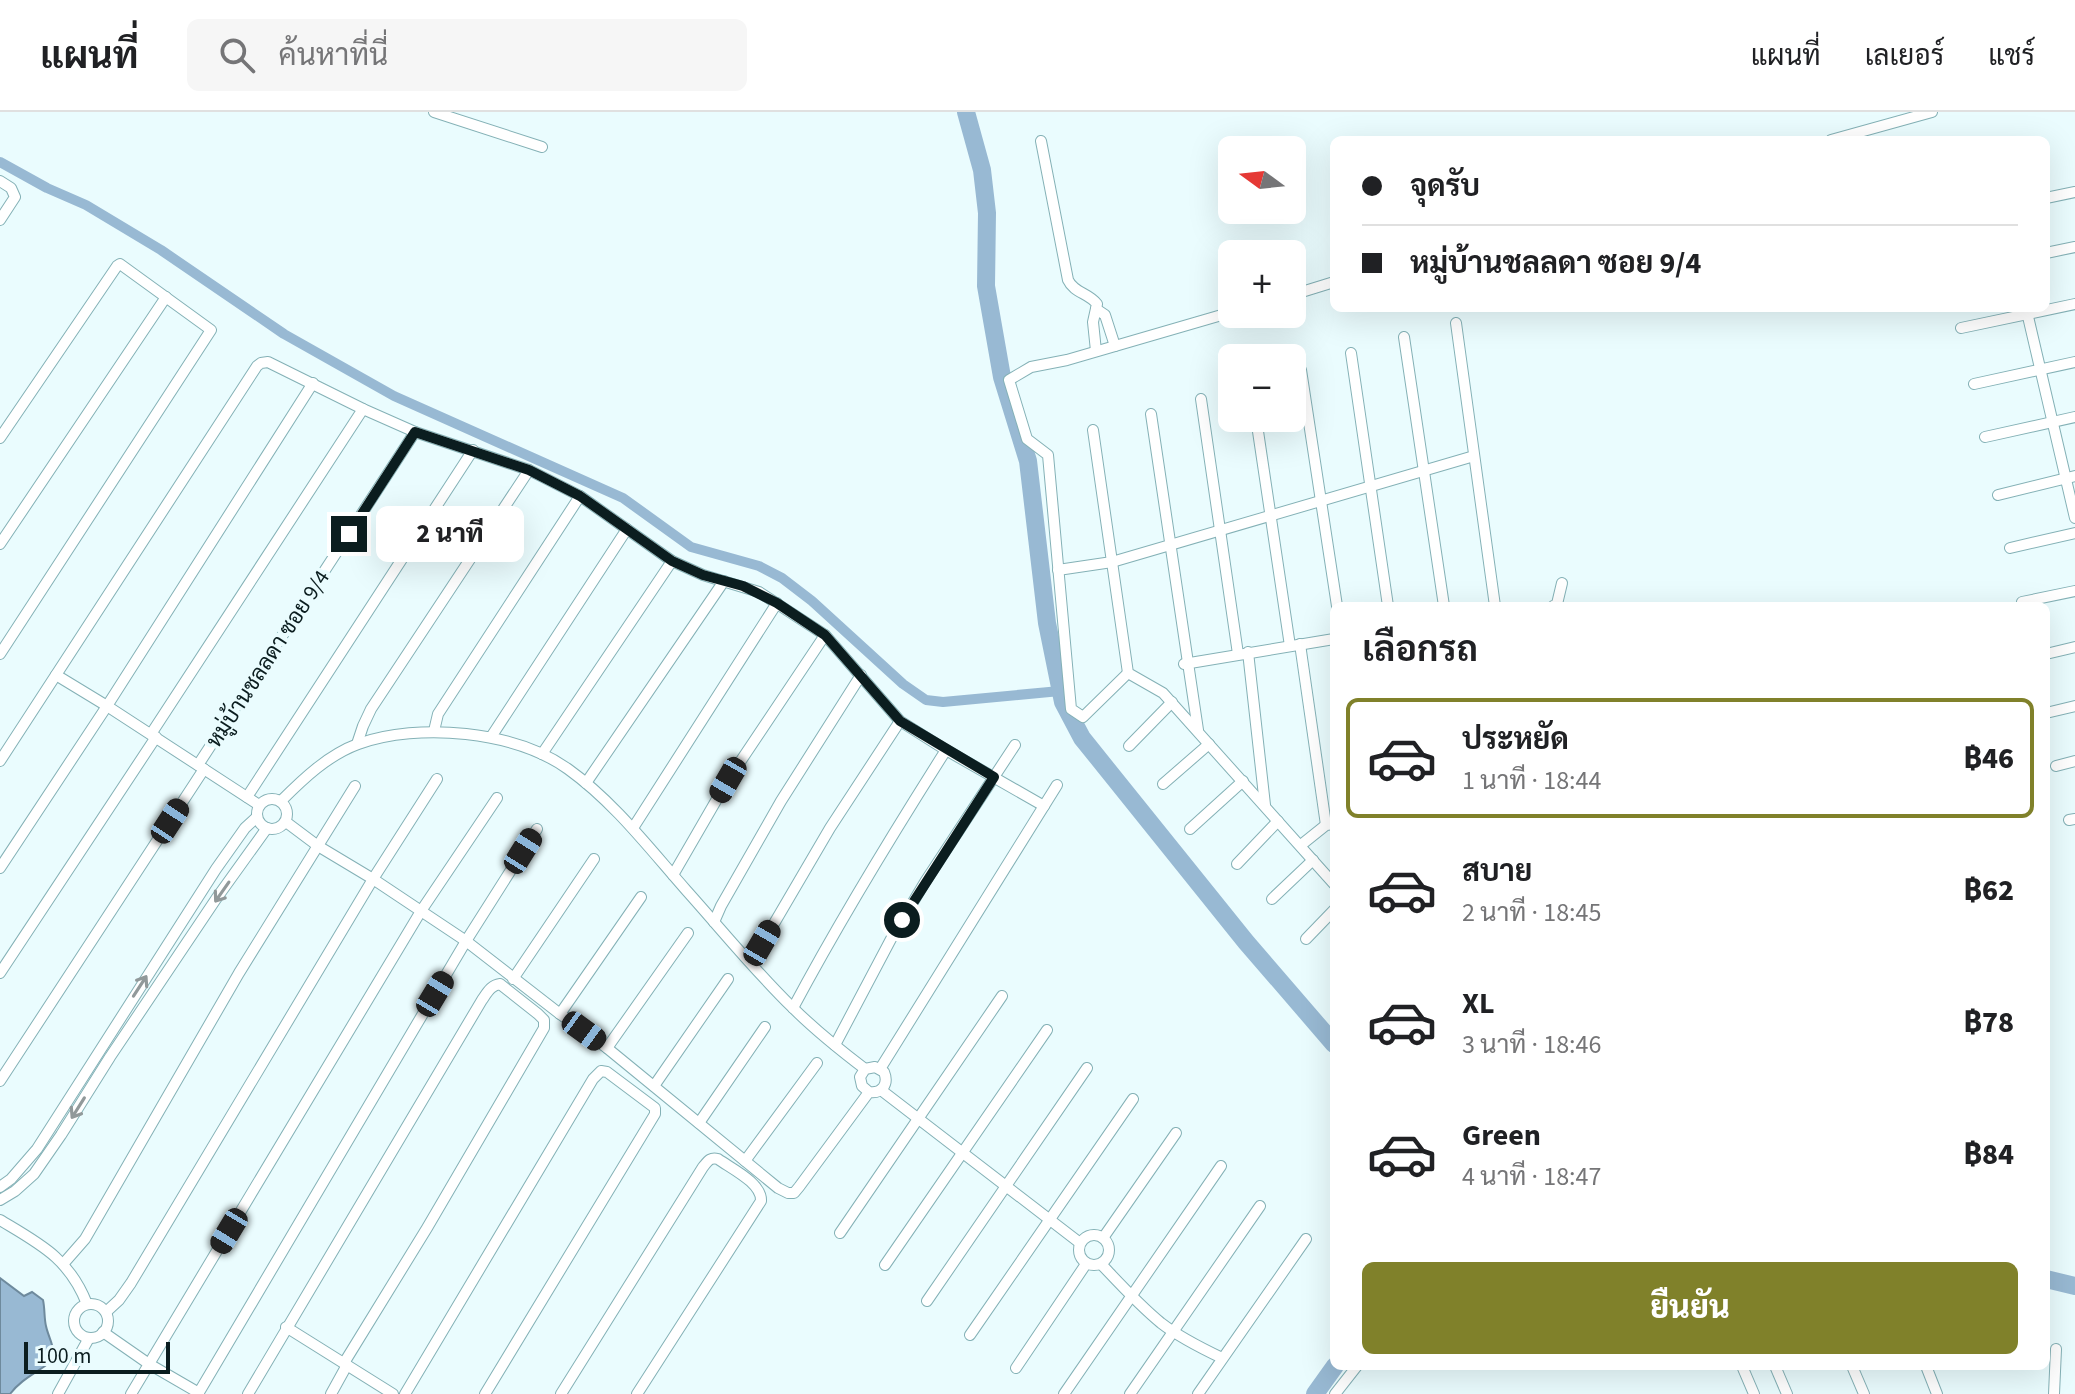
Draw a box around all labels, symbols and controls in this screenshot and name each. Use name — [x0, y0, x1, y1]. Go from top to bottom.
search box — [187, 19, 747, 91]
text: แผนที่ — [40, 29, 139, 83]
icon: search — [215, 33, 259, 77]
text: ค้นหาที่นี่ — [279, 34, 388, 77]
text: แผนที่ — [1751, 36, 1821, 76]
text: เลเยอร์ — [1865, 36, 1944, 76]
text: แชร์ — [1988, 36, 2035, 76]
north arrow — [1218, 136, 1306, 224]
map controls — [1218, 136, 1306, 432]
text: จุดรับ — [1410, 165, 1480, 208]
button: + — [1218, 240, 1306, 328]
text: หมู่บ้านชลลดา ซอย 9/4 — [1410, 242, 1701, 285]
button: − — [1218, 344, 1306, 432]
callout: 2 นาที — [377, 506, 525, 562]
text: 2 นาที — [416, 515, 484, 552]
route end — [331, 516, 367, 552]
street label: หมู่บ้านชลลดา ซอย 9/4 — [198, 564, 338, 754]
text: เลือกรถ — [1362, 624, 1478, 675]
text: ประหยัด — [1462, 718, 1569, 761]
icon: car — [1366, 722, 1438, 794]
text: ฿46 — [1964, 737, 2014, 780]
car — [706, 753, 750, 807]
text: 1 นาที · 18:44 — [1462, 762, 1601, 799]
car — [147, 794, 193, 848]
car — [500, 824, 546, 878]
text: สบาย — [1462, 850, 1532, 893]
icon: car — [1366, 854, 1438, 926]
text: ฿62 — [1964, 869, 2014, 912]
one-way arrow — [213, 880, 230, 902]
text: 2 นาที · 18:45 — [1462, 894, 1601, 931]
route start — [884, 902, 920, 938]
car — [740, 916, 784, 970]
car — [412, 967, 458, 1021]
one-way arrow — [132, 975, 148, 998]
text: XL — [1462, 982, 1495, 1025]
icon: car — [1366, 986, 1438, 1058]
text: ฿78 — [1964, 1001, 2014, 1044]
car — [558, 1007, 610, 1055]
text: 3 นาที · 18:46 — [1462, 1026, 1601, 1063]
one-way arrow — [69, 1096, 85, 1119]
text: Green — [1462, 1114, 1541, 1157]
icon: car — [1366, 1118, 1438, 1190]
text: ฿84 — [1964, 1133, 2014, 1176]
text: 4 นาที · 18:47 — [1462, 1158, 1601, 1195]
car — [206, 1204, 252, 1258]
button: ยืนยัน — [1362, 1262, 2018, 1354]
scale bar — [24, 1338, 170, 1374]
text: 100 m — [36, 1340, 91, 1372]

